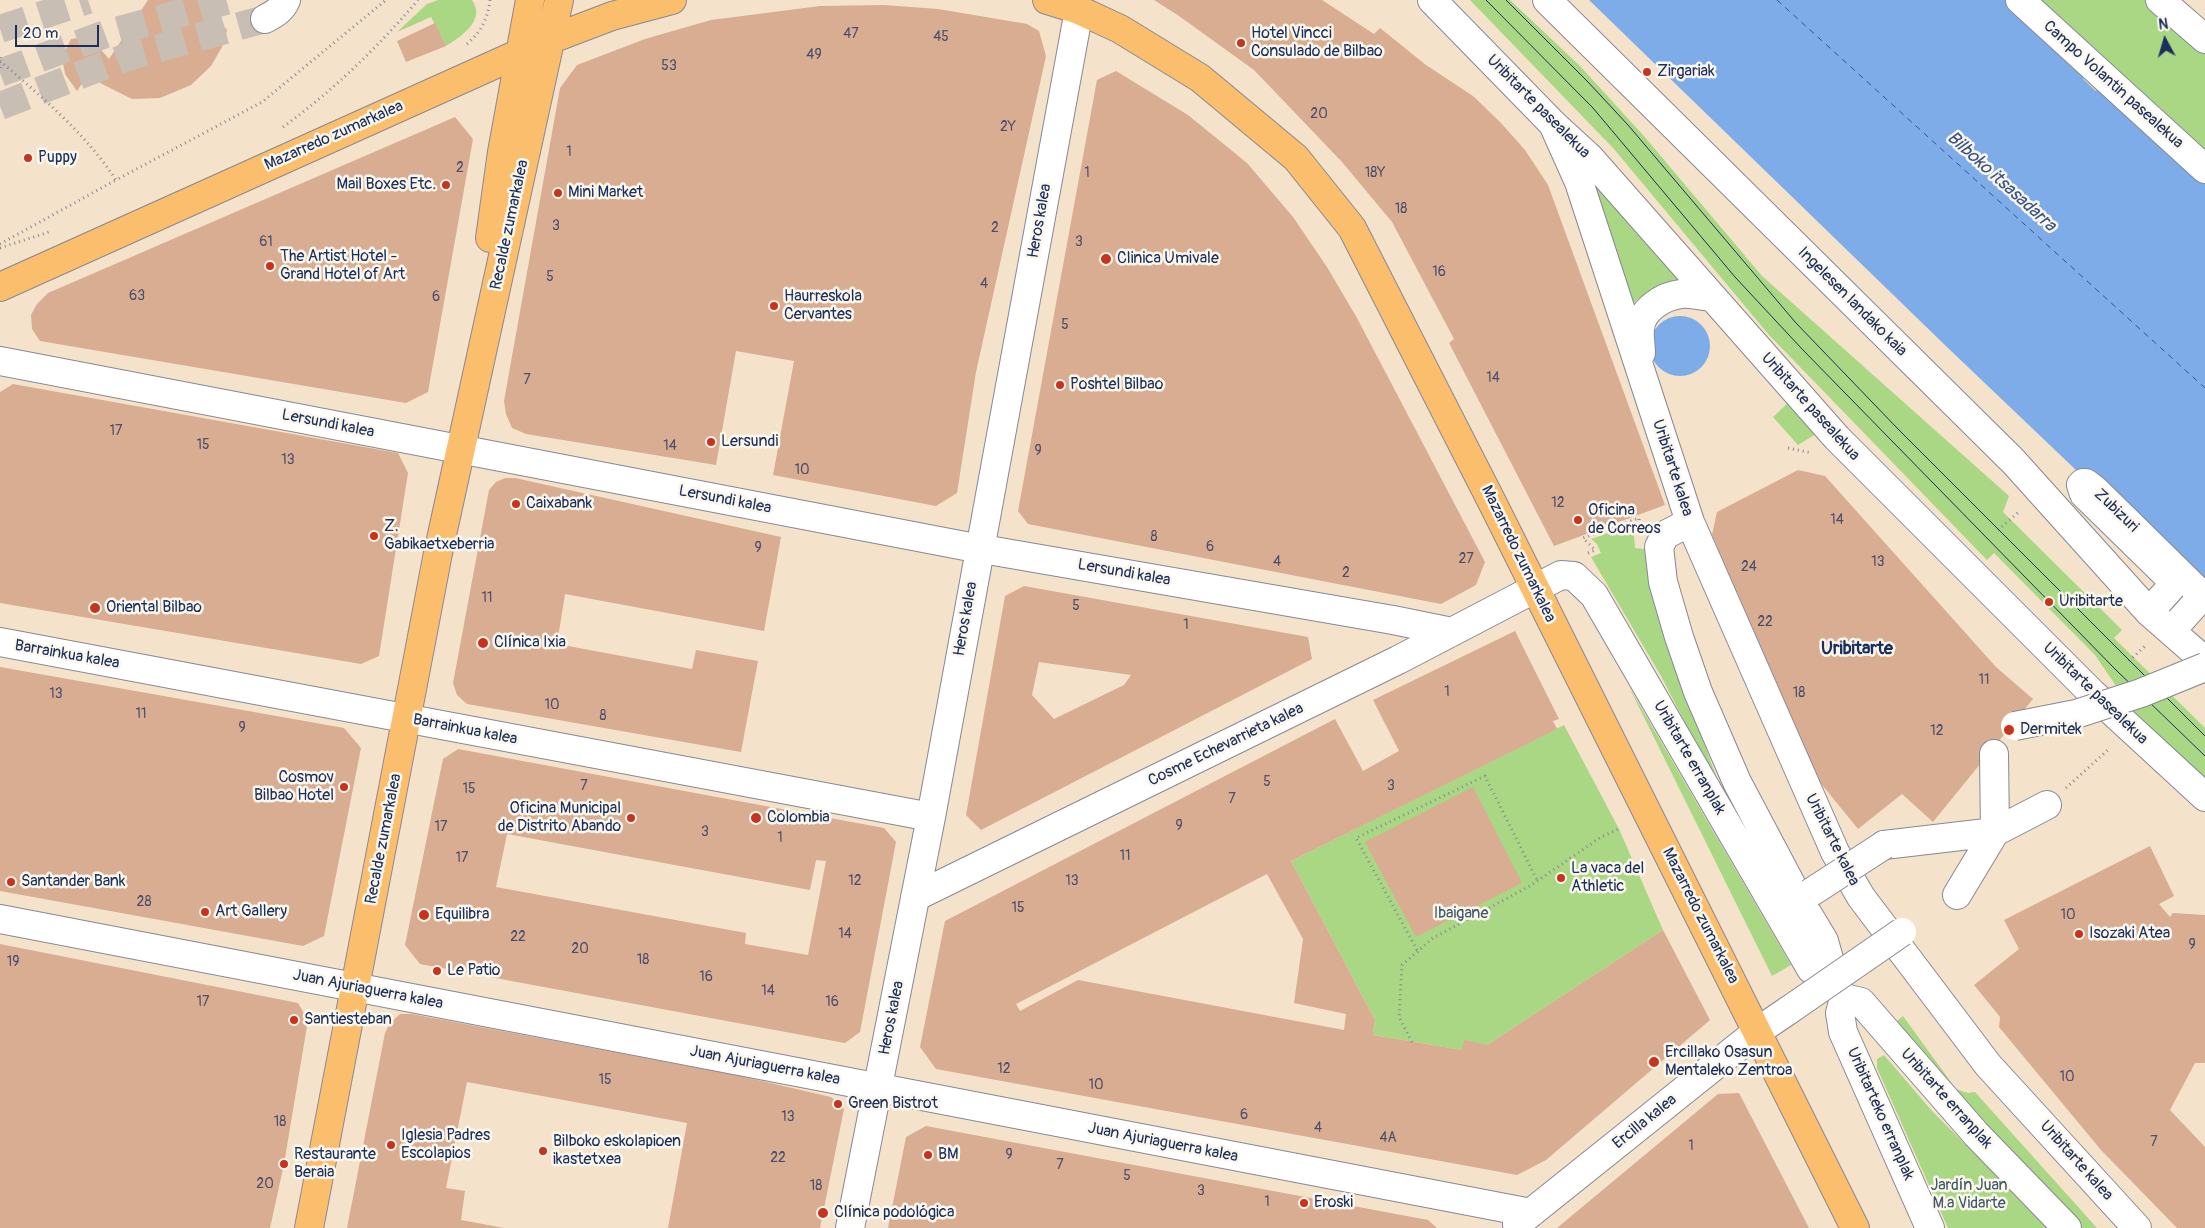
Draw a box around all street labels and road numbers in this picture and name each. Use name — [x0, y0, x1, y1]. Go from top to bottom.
street label: Campo Volantin pasealekua — [2039, 17, 2187, 153]
street label: Uribitarte pasealekua — [1482, 51, 1594, 163]
street label: Mazarredo zumarkalea — [262, 97, 406, 175]
street label: Recalde zumarkalea — [487, 158, 533, 292]
street label: Heros kalea — [1024, 182, 1056, 260]
street label: Ingelesen landako kaia — [1793, 243, 1911, 361]
street label: Uribitarte pasealekua — [1756, 349, 1864, 465]
street label: Lersundi kalea — [280, 406, 376, 442]
street label: Uribitarte kalea — [1647, 417, 1697, 519]
street label: Lersundi kalea — [677, 482, 773, 518]
street label: Mazarredo zumarkalea — [1477, 482, 1559, 626]
street label: Zubizuri — [2090, 485, 2142, 537]
street label: Lersundi kalea — [1076, 555, 1172, 591]
street label: Heros kalea — [950, 580, 982, 658]
street label: Barrainkua kalea — [13, 636, 121, 674]
street label: Uribitarte pasealekua — [2038, 639, 2152, 749]
street label: Uribitarte erranplak — [1649, 698, 1729, 818]
street label: Cosme Echevarrieta kalea — [1145, 699, 1307, 791]
street label: Barrainkua kalea — [411, 710, 519, 750]
street label: Recalde zumarkalea — [362, 772, 406, 906]
street label: Uribitarte kalea — [1801, 791, 1863, 889]
street label: Mazarredo zumarkalea — [1657, 845, 1743, 987]
street label: Juan Ajuriaguerra kalea — [291, 966, 445, 1014]
street label: Heros kalea — [875, 979, 909, 1057]
street label: Juan Ajuriaguerra kalea — [688, 1042, 842, 1090]
street label: Uribitarteko erranplak — [1842, 1045, 1918, 1183]
street label: Uribitarte erranplak — [1896, 1045, 1996, 1153]
street label: Ercilla kalea — [1609, 1090, 1681, 1154]
street label: Uribitarte kalea — [2035, 1117, 2117, 1205]
street label: Juan Ajuriaguerra kalea — [1086, 1119, 1240, 1167]

